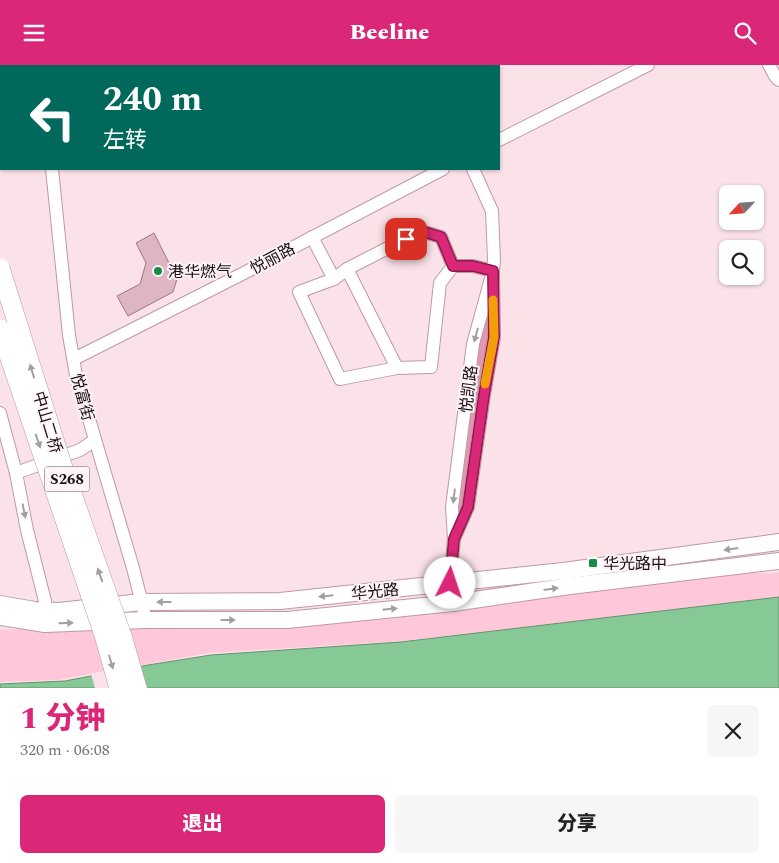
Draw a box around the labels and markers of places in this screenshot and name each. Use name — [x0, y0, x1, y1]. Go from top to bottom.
pin — [385, 218, 427, 260]
place label: 港华燃气 — [168, 260, 232, 284]
marker: 港华燃气 — [152, 265, 164, 277]
place label: 华光路中 — [603, 552, 667, 576]
marker: 华光路中 — [587, 557, 599, 569]

